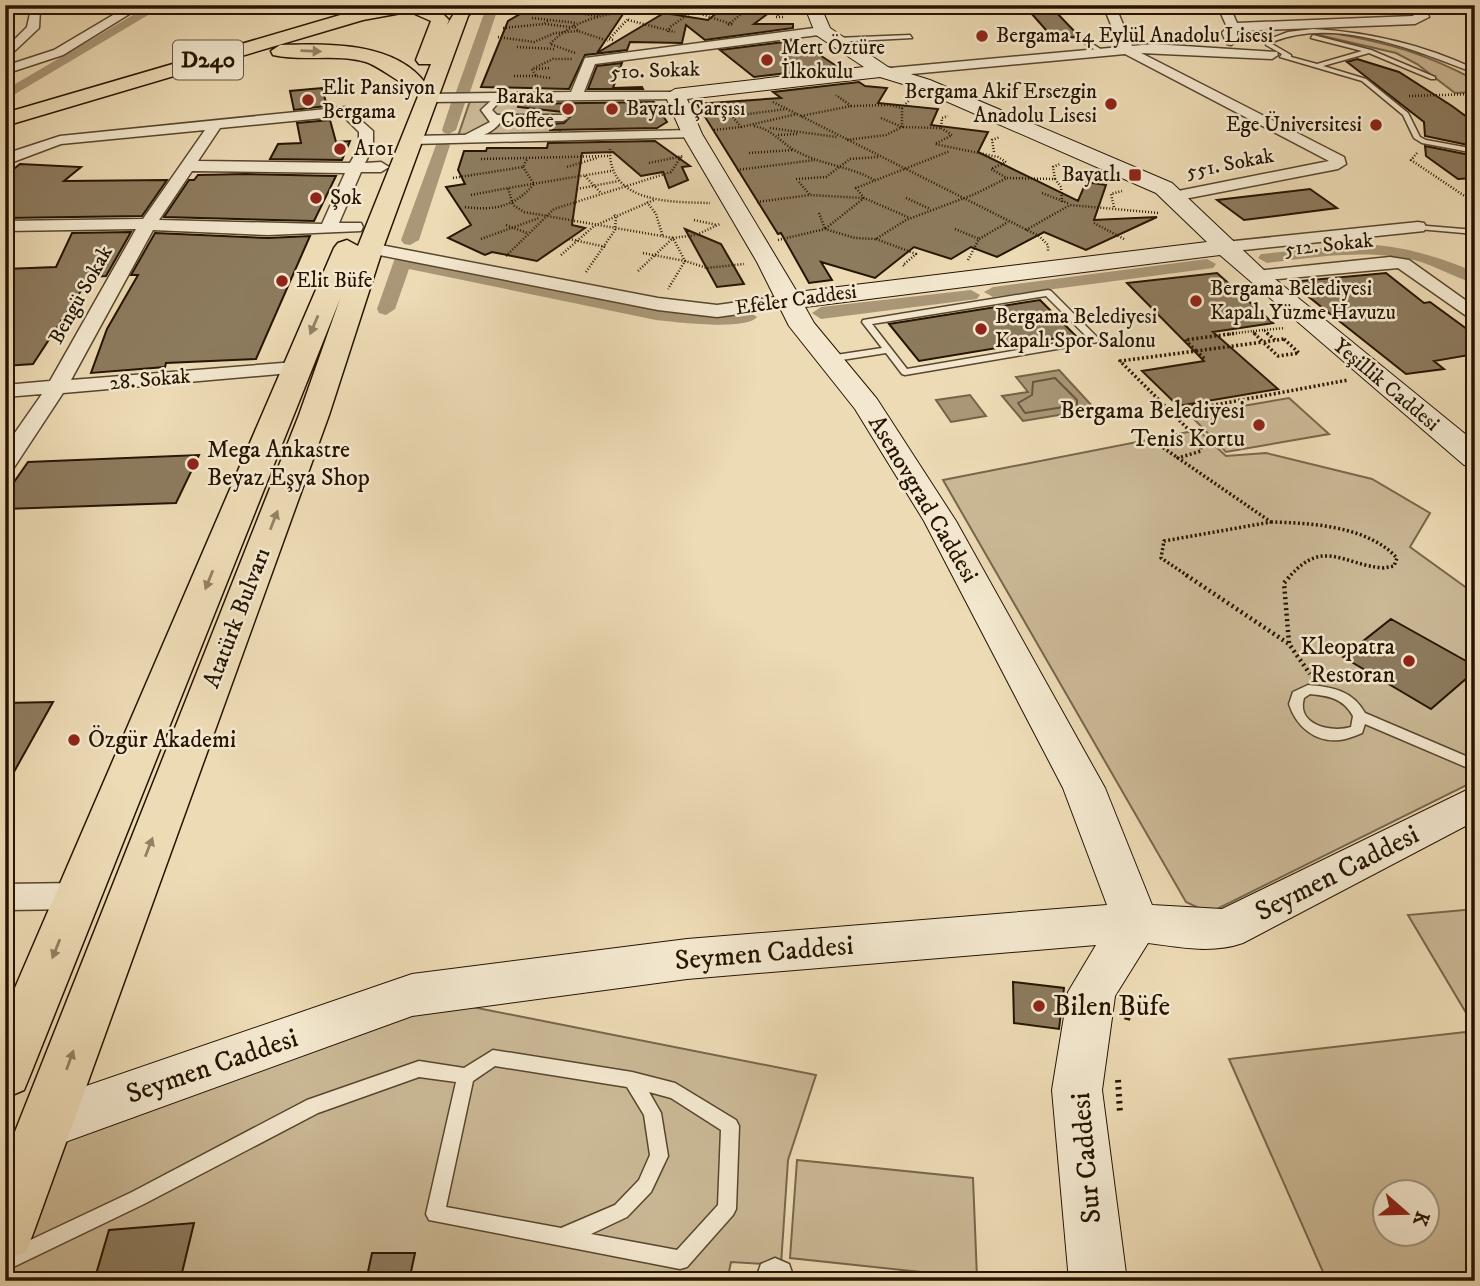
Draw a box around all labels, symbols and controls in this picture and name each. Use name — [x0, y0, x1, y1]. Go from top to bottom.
place label: Bergama 14 Eylül Anadolu Lisesi — [996, 23, 1273, 49]
marker: Bergama 14 Eylül Anadolu Lisesi — [974, 28, 990, 44]
place label: Mert Öztüre İlkokulu — [781, 34, 885, 85]
road number: D240 — [173, 40, 243, 80]
one-way arrow — [300, 45, 322, 56]
marker: Mert Öztüre İlkokulu — [759, 52, 775, 68]
street label: 510. Sokak — [610, 56, 701, 86]
place label: Elit Pansiyon Bergama — [322, 75, 435, 125]
place label: Bergama Akif Ersezgin Anadolu Lisesi — [904, 79, 1097, 129]
place label: Baraka Coffee — [496, 84, 554, 134]
marker: Elit Pansiyon Bergama — [300, 92, 316, 108]
place label: Bayatlı Çarşısı — [626, 96, 746, 122]
marker: Bergama Akif Ersezgin Anadolu Lisesi — [1103, 96, 1119, 112]
marker: Baraka Coffee — [560, 101, 576, 117]
marker: Bayatlı Çarşısı — [604, 101, 620, 117]
place label: Ege Üniversitesi — [1226, 111, 1362, 138]
marker: Ege Üniversitesi — [1368, 117, 1384, 133]
place label: A101 — [354, 136, 394, 162]
marker: A101 — [332, 141, 348, 157]
street label: 551. Sokak — [1184, 143, 1277, 185]
place label: Bayatlı — [1062, 162, 1121, 188]
marker: Bayatlı — [1127, 167, 1143, 183]
place label: Şok — [330, 185, 362, 211]
marker: Şok — [308, 190, 324, 206]
street label: 512. Sokak — [1283, 227, 1375, 263]
street label: Bengü Sokak — [43, 241, 119, 349]
place label: Elit Büfe — [296, 268, 373, 294]
marker: Elit Büfe — [274, 273, 290, 289]
place label: Bergama Belediyesi Kapalı Yüzme Havuzu — [1210, 276, 1396, 326]
street label: Efeler Caddesi — [734, 279, 858, 321]
marker: Bergama Belediyesi Kapalı Yüzme Havuzu — [1188, 293, 1204, 309]
place label: Bergama Belediyesi Kapalı Spor Salonu — [995, 304, 1157, 354]
one-way arrow — [308, 314, 319, 335]
marker: Bergama Belediyesi Kapalı Spor Salonu — [973, 321, 989, 337]
street label: Yeşillik Caddesi — [1327, 333, 1445, 437]
street label: 28. Sokak — [108, 363, 192, 396]
place label: Bergama Belediyesi Tenis Kortu — [1060, 396, 1245, 454]
street label: Asenovgrad Caddesi — [861, 410, 985, 588]
marker: Bergama Belediyesi Tenis Kortu — [1251, 417, 1267, 433]
place label: Mega Ankastre Beyaz Eşya Shop — [207, 435, 370, 493]
marker: Mega Ankastre Beyaz Eşya Shop — [185, 456, 201, 472]
one-way arrow — [269, 510, 280, 531]
street label: Atatürk Bulvarı — [196, 544, 278, 692]
one-way arrow — [203, 570, 214, 591]
place label: Kleopatra Restoran — [1300, 632, 1396, 690]
marker: Kleopatra Restoran — [1401, 653, 1417, 669]
place label: Özgür Akademi — [88, 725, 236, 755]
marker: Özgür Akademi — [66, 732, 82, 748]
street label: Seymen Caddesi — [1249, 817, 1425, 929]
one-way arrow — [144, 837, 155, 858]
street label: Seymen Caddesi — [673, 928, 855, 978]
one-way arrow — [51, 939, 62, 960]
place label: Bilen Büfe — [1053, 989, 1170, 1024]
marker: Bilen Büfe — [1031, 998, 1047, 1014]
street label: Seymen Caddesi — [122, 1020, 302, 1112]
one-way arrow — [65, 1050, 76, 1071]
street label: Sur Caddesi — [1063, 1091, 1109, 1225]
north arrow — [1372, 1178, 1442, 1248]
text: K — [1407, 1208, 1434, 1229]

